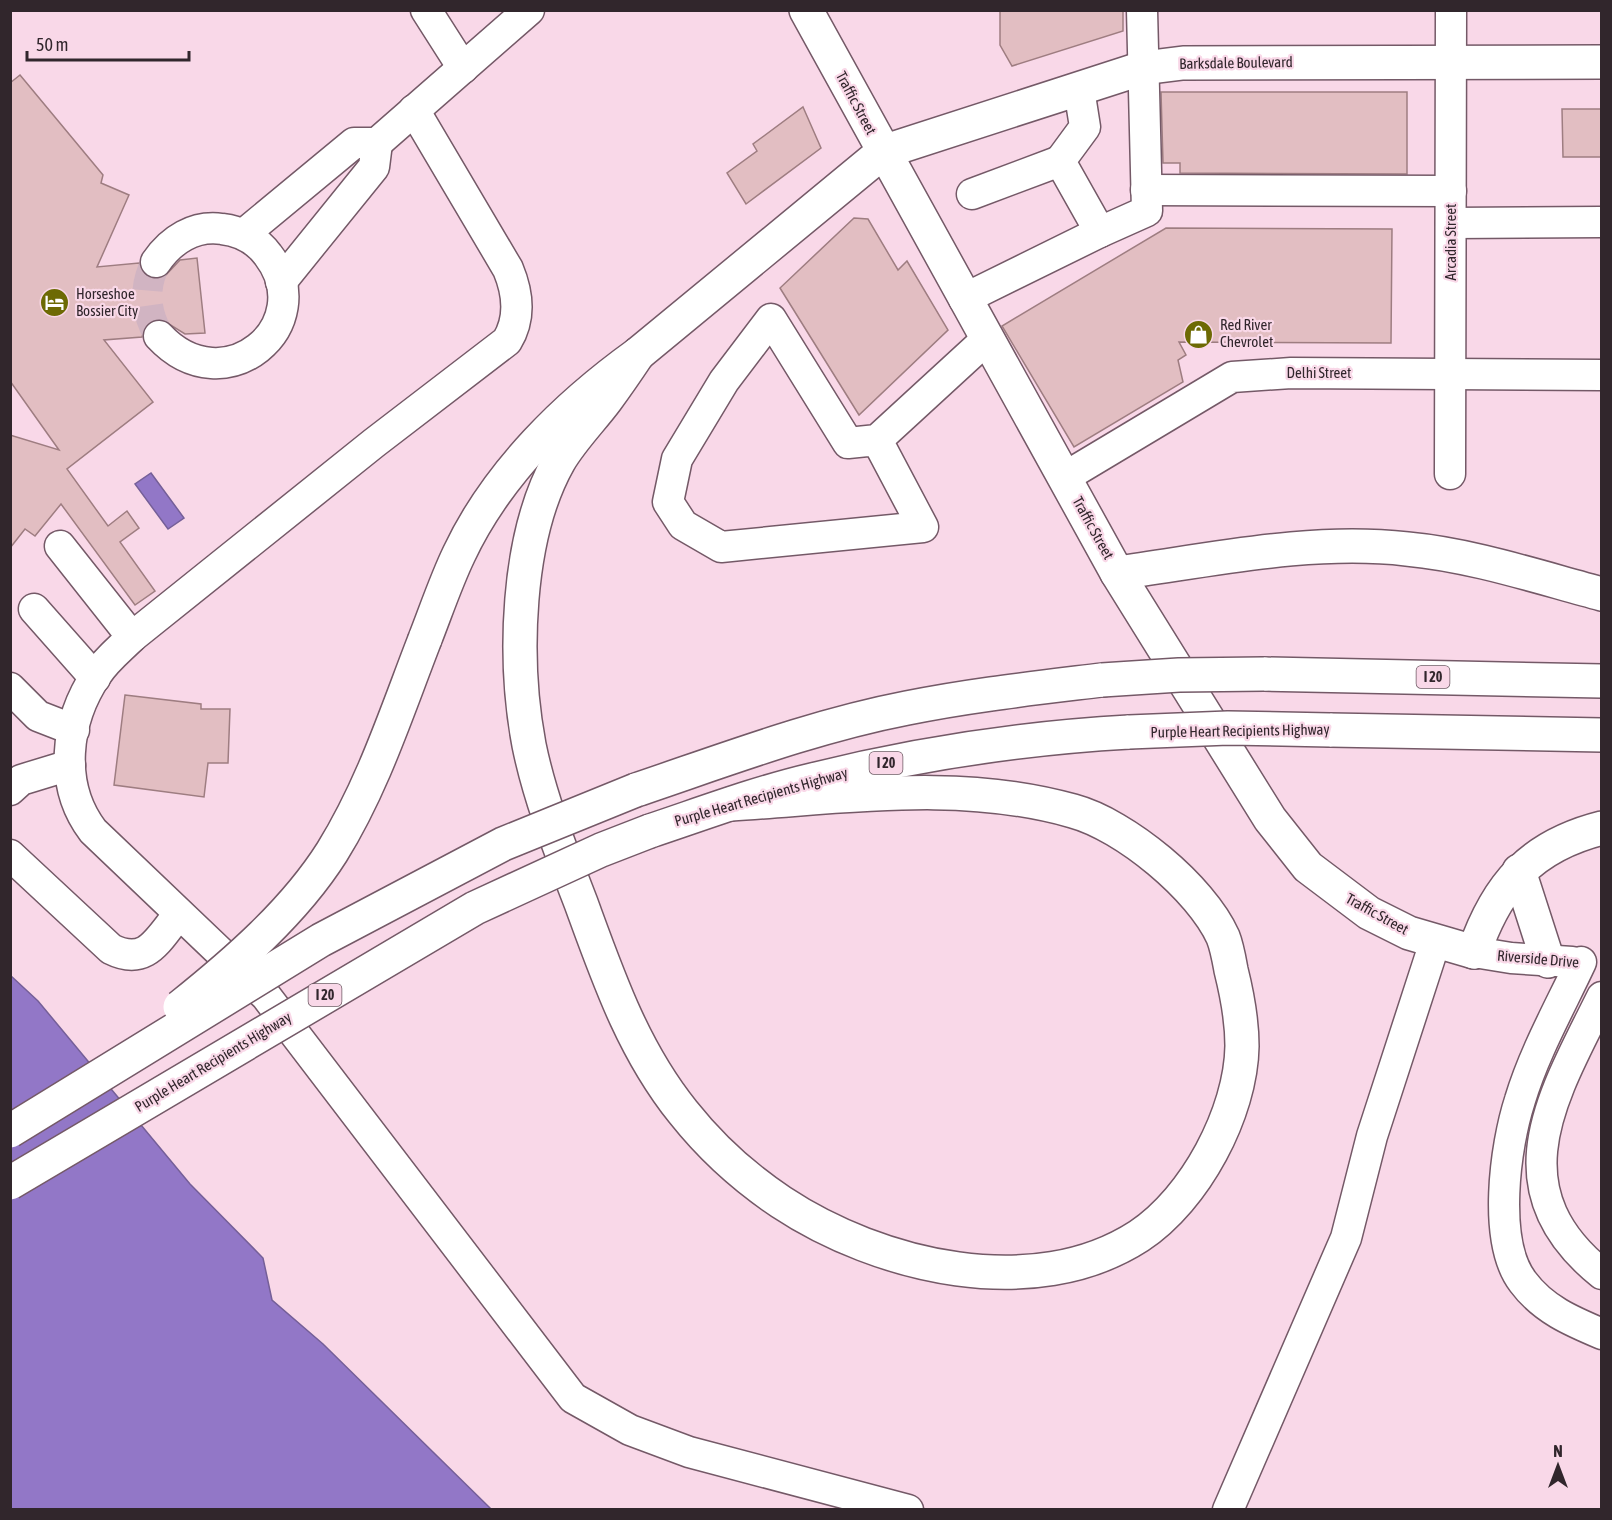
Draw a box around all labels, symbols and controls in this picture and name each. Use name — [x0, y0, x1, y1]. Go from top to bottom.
scale bar — [27, 24, 189, 62]
text: 50 m — [36, 34, 68, 55]
street label: Barksdale Boulevard — [1179, 53, 1293, 72]
street label: Traffic Street — [833, 68, 880, 137]
street label: Arcadia Street — [1442, 204, 1459, 280]
place label: Horseshoe Bossier City — [76, 285, 138, 319]
hotel icon: Horseshoe Bossier City — [39, 287, 71, 319]
place label: Red River Chevrolet — [1220, 316, 1273, 350]
shop icon: Red River Chevrolet — [1183, 318, 1215, 350]
street label: Delhi Street — [1287, 364, 1351, 381]
street label: Traffic Street — [1069, 494, 1118, 562]
road number: I 20 — [1416, 666, 1450, 688]
street label: Purple Heart Recipients Highway — [1150, 720, 1330, 741]
road number: I 20 — [870, 752, 902, 774]
street label: Purple Heart Recipients Highway — [672, 764, 849, 829]
street label: Traffic Street — [1343, 889, 1411, 938]
street label: Riverside Drive — [1496, 946, 1580, 971]
road number: I 20 — [308, 984, 342, 1006]
street label: Purple Heart Recipients Highway — [131, 1008, 294, 1115]
north arrow — [1528, 1436, 1588, 1496]
text: N — [1553, 1442, 1563, 1460]

